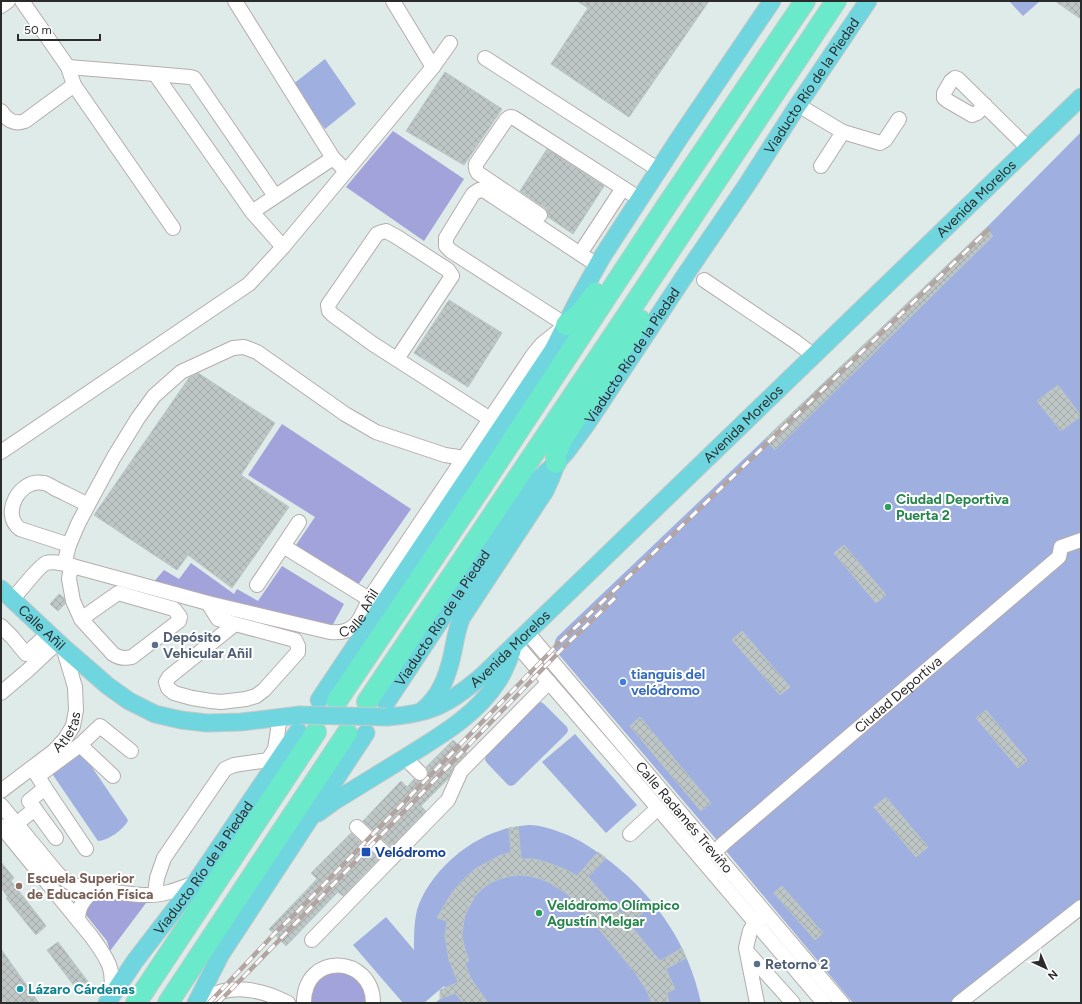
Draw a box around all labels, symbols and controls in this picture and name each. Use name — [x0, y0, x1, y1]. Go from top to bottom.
street label: Viaducto Río de la Piedad — [760, 14, 863, 157]
scale bar — [18, 16, 100, 42]
text: 50 m — [24, 23, 52, 37]
street label: Avenida Morelos — [933, 156, 1019, 241]
street label: Viaducto Río de la Piedad — [581, 284, 683, 427]
street label: Avenida Morelos — [700, 381, 786, 466]
place label: Ciudad Deportiva Puerta 2 — [896, 491, 1009, 524]
marker: Ciudad Deportiva Puerta 2 — [883, 502, 893, 512]
street label: Viaducto Río de la Piedad — [391, 547, 493, 689]
street label: Calle Añil — [337, 585, 382, 641]
street label: Calle Añil — [15, 601, 69, 653]
street label: Avenida Morelos — [466, 607, 553, 691]
place label: Depósito Vehicular Añil — [163, 629, 252, 662]
marker: Depósito Vehicular Añil — [150, 640, 160, 650]
street label: Ciudad Deportiva — [851, 652, 945, 736]
place label: tianguis del velódromo — [631, 666, 705, 699]
marker: tianguis del velódromo — [618, 677, 628, 687]
street label: Atletas — [49, 710, 84, 756]
street label: Calle Radamés Treviño — [632, 758, 736, 877]
street label: Viaducto Río de la Piedad — [150, 798, 256, 938]
place label: Velódromo — [375, 844, 446, 861]
marker: Velódromo — [360, 846, 372, 858]
place label: Escuela Superior de Educación Física — [27, 870, 154, 903]
marker: Escuela Superior de Educación Física — [14, 881, 24, 891]
place label: Velódromo Olímpico Agustín Melgar — [547, 897, 680, 930]
marker: Velódromo Olímpico Agustín Melgar — [534, 908, 544, 918]
north arrow — [1026, 948, 1066, 988]
place label: Retorno 2 — [765, 956, 828, 973]
marker: Retorno 2 — [752, 959, 762, 969]
text: N — [1045, 967, 1060, 982]
place label: Lázaro Cárdenas — [28, 981, 135, 998]
marker: Lázaro Cárdenas — [15, 984, 25, 994]

